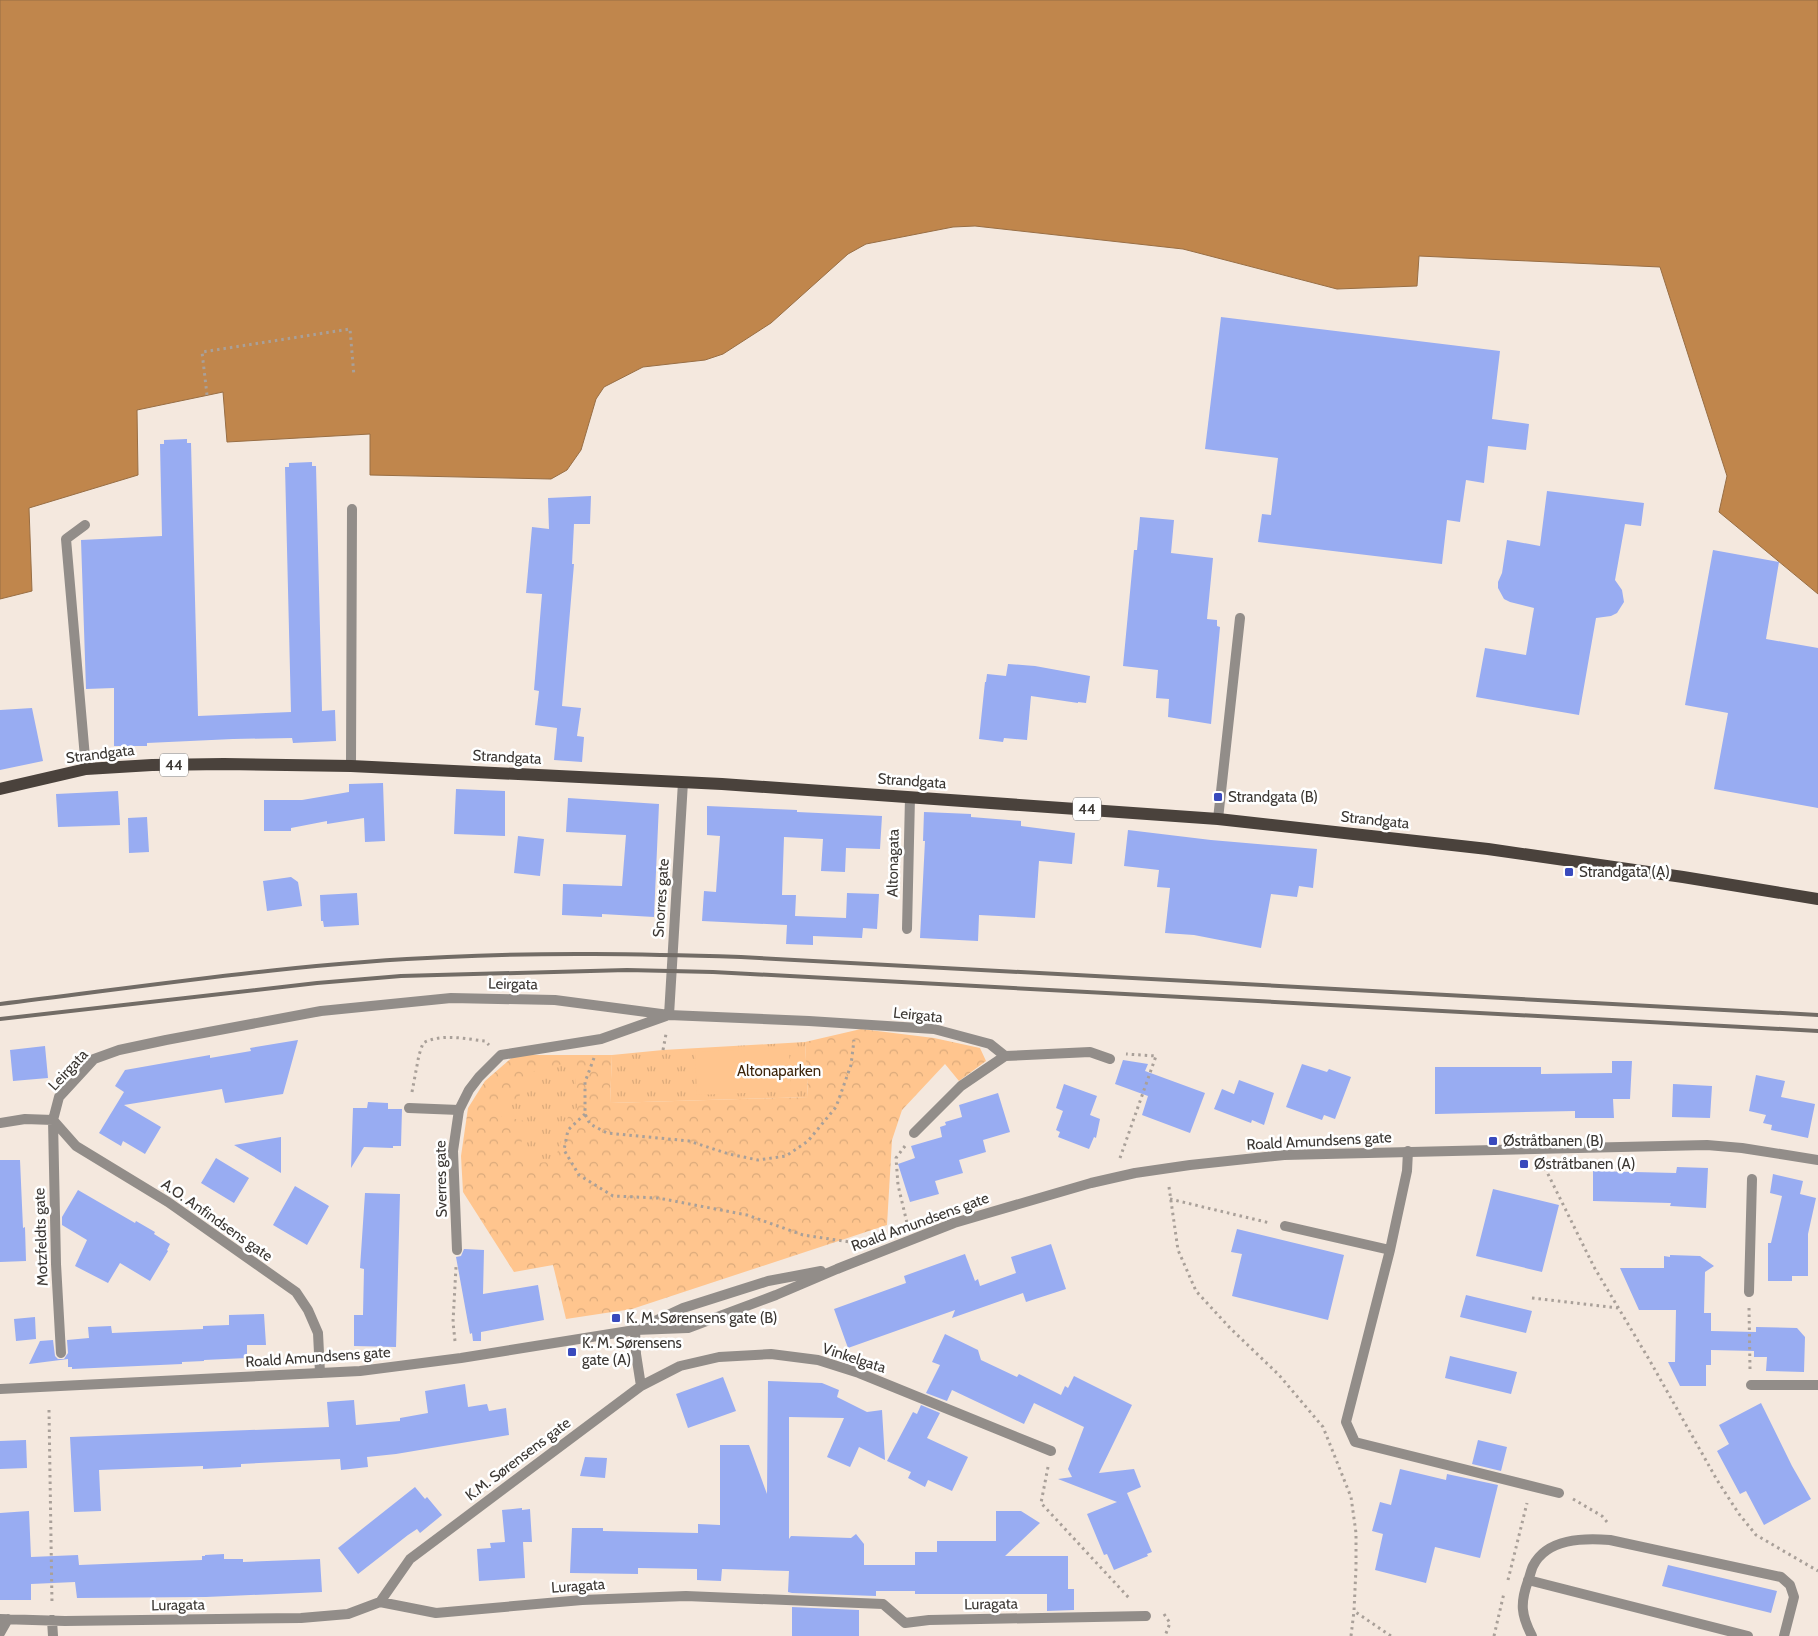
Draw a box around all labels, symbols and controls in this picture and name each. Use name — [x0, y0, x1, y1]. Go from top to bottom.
street label: Strandgata — [65, 741, 136, 767]
street label: Strandgata — [472, 746, 543, 768]
road number: 44 — [160, 754, 188, 776]
street label: Strandgata — [877, 770, 948, 792]
place label: Strandgata (B) — [1228, 788, 1318, 806]
marker: Strandgata (B) — [1212, 791, 1224, 803]
road number: 44 — [1073, 798, 1101, 821]
street label: Strandgata — [1340, 807, 1411, 833]
street label: Altonagata — [883, 828, 903, 897]
street label: Snorres gate — [649, 858, 673, 938]
place label: Strandgata (A) — [1579, 863, 1670, 881]
marker: Strandgata (A) — [1563, 866, 1575, 878]
street label: Leirgata — [488, 975, 539, 993]
street label: Leirgata — [892, 1003, 944, 1027]
street label: Leirgata — [44, 1045, 92, 1094]
park label: Altonaparken — [737, 1062, 821, 1080]
street label: Roald Amundsens gate — [1246, 1128, 1392, 1154]
place label: Østråtbanen (B) — [1503, 1132, 1604, 1150]
marker: Østråtbanen (B) — [1487, 1135, 1499, 1147]
street label: Sverres gate — [431, 1140, 451, 1218]
place label: Østråtbanen (A) — [1534, 1155, 1635, 1173]
marker: Østråtbanen (A) — [1518, 1158, 1530, 1170]
street label: A.O. Anfindsens gate — [158, 1175, 276, 1265]
street label: Motzfeldts gate — [30, 1187, 52, 1286]
street label: Roald Amundsens gate — [849, 1189, 992, 1255]
place label: K. M. Sørensens gate (B) — [626, 1309, 777, 1327]
marker: K. M. Sørensens gate (B) — [610, 1312, 622, 1324]
place label: K. M. Sørensens gate (A) — [582, 1334, 682, 1369]
street label: Vinkelgata — [820, 1339, 889, 1377]
street label: Roald Amundsens gate — [245, 1343, 391, 1371]
marker: K. M. Sørensens gate (A) — [566, 1346, 578, 1358]
street label: K.M. Sørensens gate — [462, 1413, 574, 1504]
street label: Luragata — [550, 1575, 606, 1597]
street label: Luragata — [964, 1595, 1019, 1613]
street label: Luragata — [151, 1596, 206, 1614]

